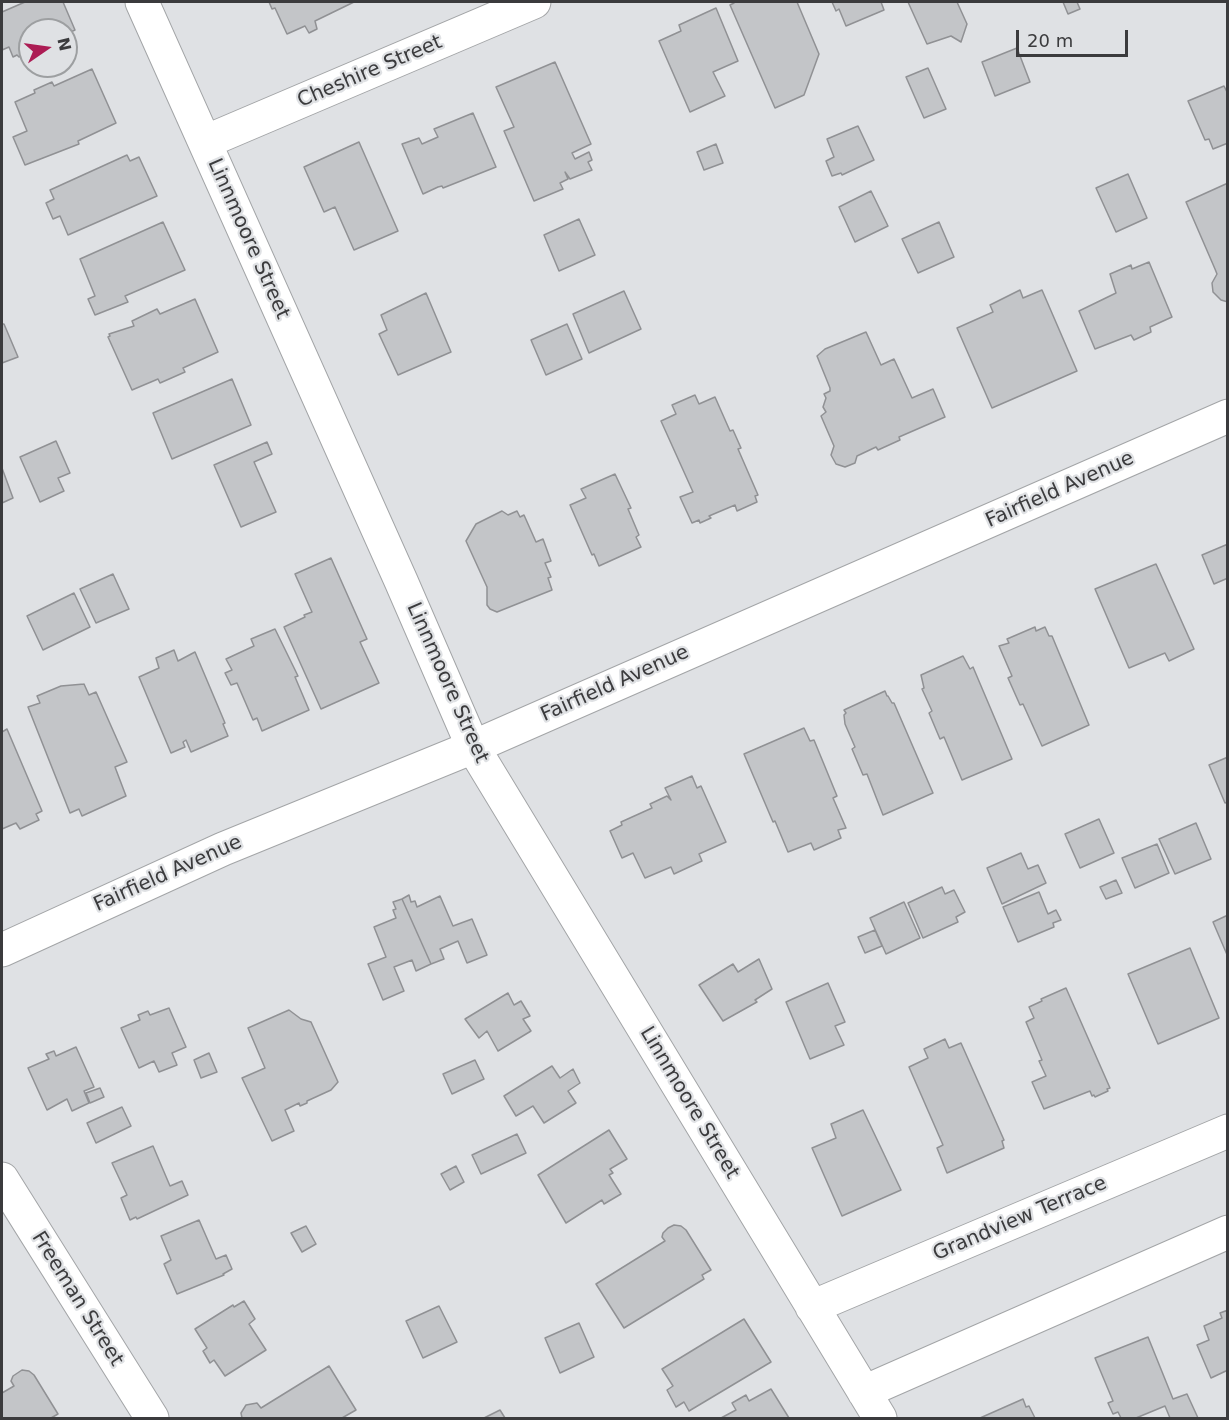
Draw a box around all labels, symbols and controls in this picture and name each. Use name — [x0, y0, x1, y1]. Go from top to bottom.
north arrow — [18, 18, 78, 78]
scale bar — [1019, 18, 1132, 56]
text: 20 m — [1027, 30, 1073, 51]
street label: Cheshire Street — [294, 31, 446, 113]
text: N — [53, 36, 75, 53]
street label: Linnmoore Street — [202, 155, 294, 323]
street label: Fairfield Avenue — [982, 447, 1138, 533]
street label: Linnmoore Street — [401, 599, 493, 767]
street label: Fairfield Avenue — [537, 641, 693, 727]
street label: Fairfield Avenue — [90, 831, 246, 917]
street label: Linnmoore Street — [634, 1023, 744, 1183]
street label: Grandview Terrace — [929, 1172, 1111, 1266]
street label: Freeman Street — [26, 1227, 128, 1371]

